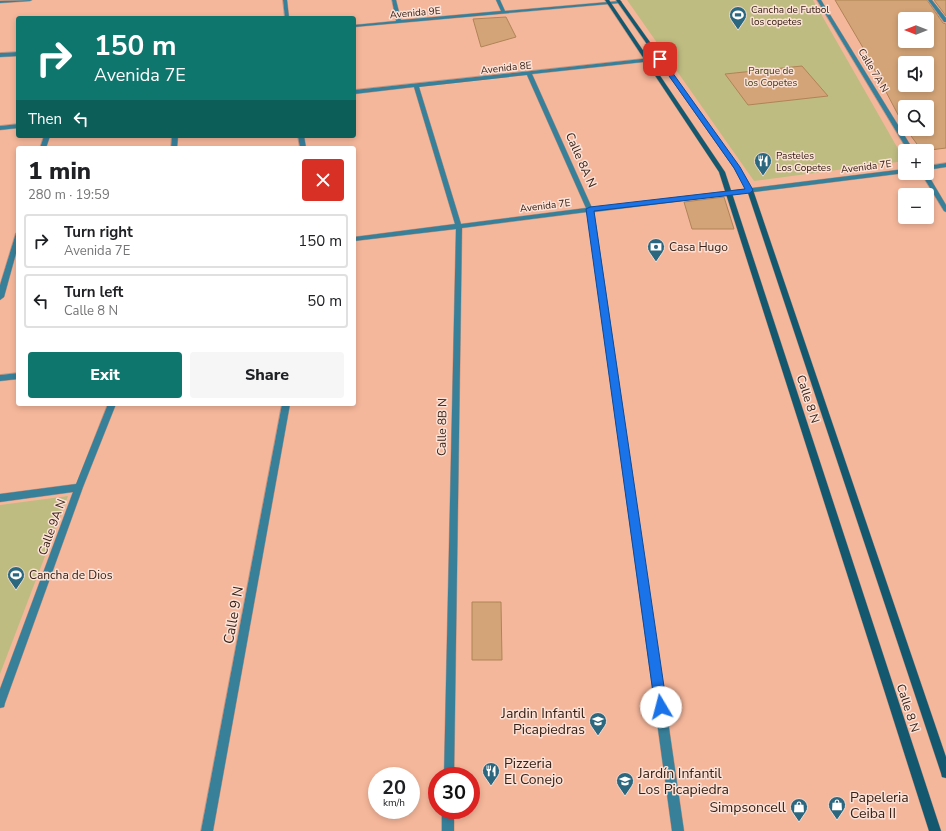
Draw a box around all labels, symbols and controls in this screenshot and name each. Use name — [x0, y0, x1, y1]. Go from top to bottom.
place label: Cancha de Futbol los copetes — [751, 3, 829, 29]
street label: Avenida 9E — [389, 4, 441, 22]
sports icon: Cancha de Futbol los copetes — [728, 5, 748, 30]
north arrow — [898, 12, 934, 48]
map controls — [898, 12, 934, 224]
text: 150 m — [94, 27, 177, 65]
icon: right — [28, 32, 80, 84]
pin — [643, 42, 677, 76]
street label: Calle 7A N — [855, 46, 892, 95]
icon: arrive — [649, 48, 671, 70]
button: sound — [898, 56, 934, 92]
street label: Avenida 8E — [480, 58, 532, 78]
text: Avenida 7E — [94, 63, 186, 87]
park label: Parque de los Copetes — [745, 64, 797, 90]
button: search — [898, 100, 934, 136]
icon: left — [70, 108, 92, 130]
text: Then — [28, 109, 62, 129]
street label: Calle 8A N — [562, 130, 600, 190]
button: + — [898, 144, 934, 180]
place label: Pasteles Los Copetes — [776, 149, 831, 175]
restaurant icon: Pasteles Los Copetes — [753, 151, 773, 176]
text: 1 min — [28, 155, 91, 187]
street label: Avenida 7E — [840, 157, 892, 177]
button: close — [302, 159, 344, 201]
text: 280 m · 19:59 — [28, 186, 110, 204]
button: − — [898, 188, 934, 224]
street label: Avenida 7E — [519, 196, 571, 216]
text: Turn right — [64, 222, 133, 242]
icon: right — [30, 230, 52, 252]
text: 150 m — [298, 231, 342, 251]
bank icon: Casa Hugo — [646, 237, 666, 262]
place label: Casa Hugo — [669, 239, 728, 255]
text: Avenida 7E — [64, 242, 130, 260]
text: Turn left — [64, 282, 123, 302]
icon: left — [30, 290, 52, 312]
text: 50 m — [307, 291, 342, 311]
text: Calle 8 N — [64, 302, 118, 320]
button: Exit — [28, 352, 182, 398]
button: Share — [190, 352, 344, 398]
street label: Calle 8 N — [793, 373, 823, 425]
street label: Calle 8B N — [433, 398, 451, 456]
street label: Calle 9A N — [34, 497, 70, 557]
sports icon: Cancha de Dios — [6, 565, 26, 590]
place label: Cancha de Dios — [29, 567, 113, 583]
street label: Calle 9 N — [219, 585, 248, 645]
street label: Calle 8 N — [893, 682, 923, 734]
position arrow — [640, 686, 682, 728]
place label: Jardin Infantil Picapiedras — [500, 704, 586, 739]
school or university icon: Jardin Infantil Picapiedras — [588, 711, 608, 736]
place label: Pizzeria El Conejo — [504, 754, 563, 789]
restaurant icon: Pizzeria El Conejo — [481, 761, 501, 786]
place label: Jardín Infantil Los Picapiedra — [637, 764, 729, 799]
speed limit sign: 30 — [428, 767, 480, 819]
school or university icon: Jardín Infantil Los Picapiedra — [615, 771, 635, 796]
text: 20 — [382, 774, 406, 801]
place label: Papeleria Ceiba II — [850, 788, 909, 823]
shop icon: Papeleria Ceiba II — [827, 795, 847, 820]
text: km/h — [383, 796, 405, 810]
shop icon: Simpsoncell — [789, 797, 809, 822]
place label: Simpsoncell — [709, 798, 787, 817]

